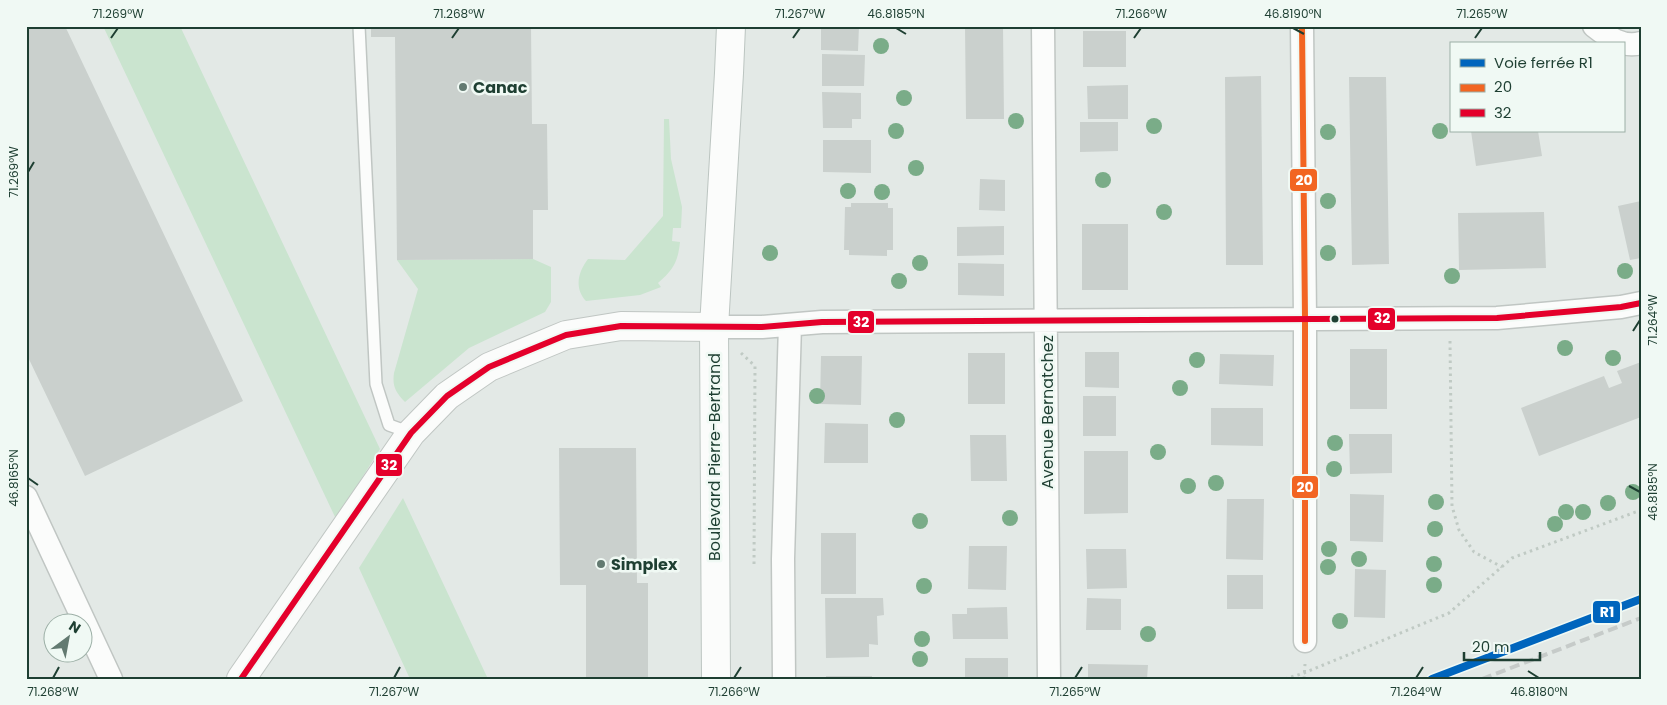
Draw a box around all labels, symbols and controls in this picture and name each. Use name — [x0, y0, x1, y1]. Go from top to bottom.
text: 71.269°W — [92, 5, 144, 22]
text: 71.268°W — [433, 5, 485, 22]
text: 71.267°W — [775, 5, 826, 22]
text: 46.8185°N — [867, 5, 925, 22]
text: 71.266°W — [1115, 5, 1167, 22]
text: 46.8190°N — [1264, 5, 1322, 22]
text: 71.265°W — [1456, 5, 1508, 22]
legend — [1450, 42, 1624, 132]
text: Voie ferrée R1 — [1494, 52, 1593, 73]
place label: Canac — [473, 76, 528, 99]
text: 20 — [1494, 76, 1512, 97]
marker: Canac — [457, 81, 469, 93]
text: 32 — [1494, 102, 1511, 123]
text: 71.269°W — [5, 146, 22, 198]
line badge: 20 — [1289, 168, 1318, 192]
text: 20 — [1295, 170, 1313, 190]
text: 71.264°W — [1644, 294, 1661, 346]
line badge: 32 — [1367, 307, 1396, 331]
text: 32 — [1374, 308, 1390, 328]
line badge: 32 — [847, 310, 875, 334]
text: 32 — [853, 312, 869, 332]
unlabelled marker — [1330, 314, 1340, 324]
street label: Avenue Bernatchez — [1036, 335, 1059, 489]
street label: Boulevard Pierre-Bertrand — [703, 353, 726, 561]
text: 46.8165°N — [5, 449, 22, 507]
line badge: 32 — [375, 453, 403, 477]
text: 32 — [381, 455, 397, 475]
text: 46.8185°N — [1644, 463, 1661, 521]
line badge: 20 — [1291, 475, 1319, 499]
text: 20 — [1296, 477, 1314, 497]
place label: Simplex — [611, 553, 678, 576]
marker: Simplex — [595, 558, 607, 570]
line badge: R1 — [1592, 600, 1621, 624]
text: R1 — [1600, 602, 1614, 622]
north arrow — [42, 612, 92, 662]
text: N — [65, 616, 85, 638]
scale bar — [1464, 630, 1541, 662]
text: 20 m — [1472, 636, 1510, 657]
text: 71.268°W — [27, 683, 79, 700]
text: 71.267°W — [369, 683, 420, 700]
text: 71.266°W — [708, 683, 760, 700]
text: 71.265°W — [1049, 683, 1101, 700]
text: 71.264°W — [1390, 683, 1442, 700]
text: 46.8180°N — [1510, 683, 1568, 700]

